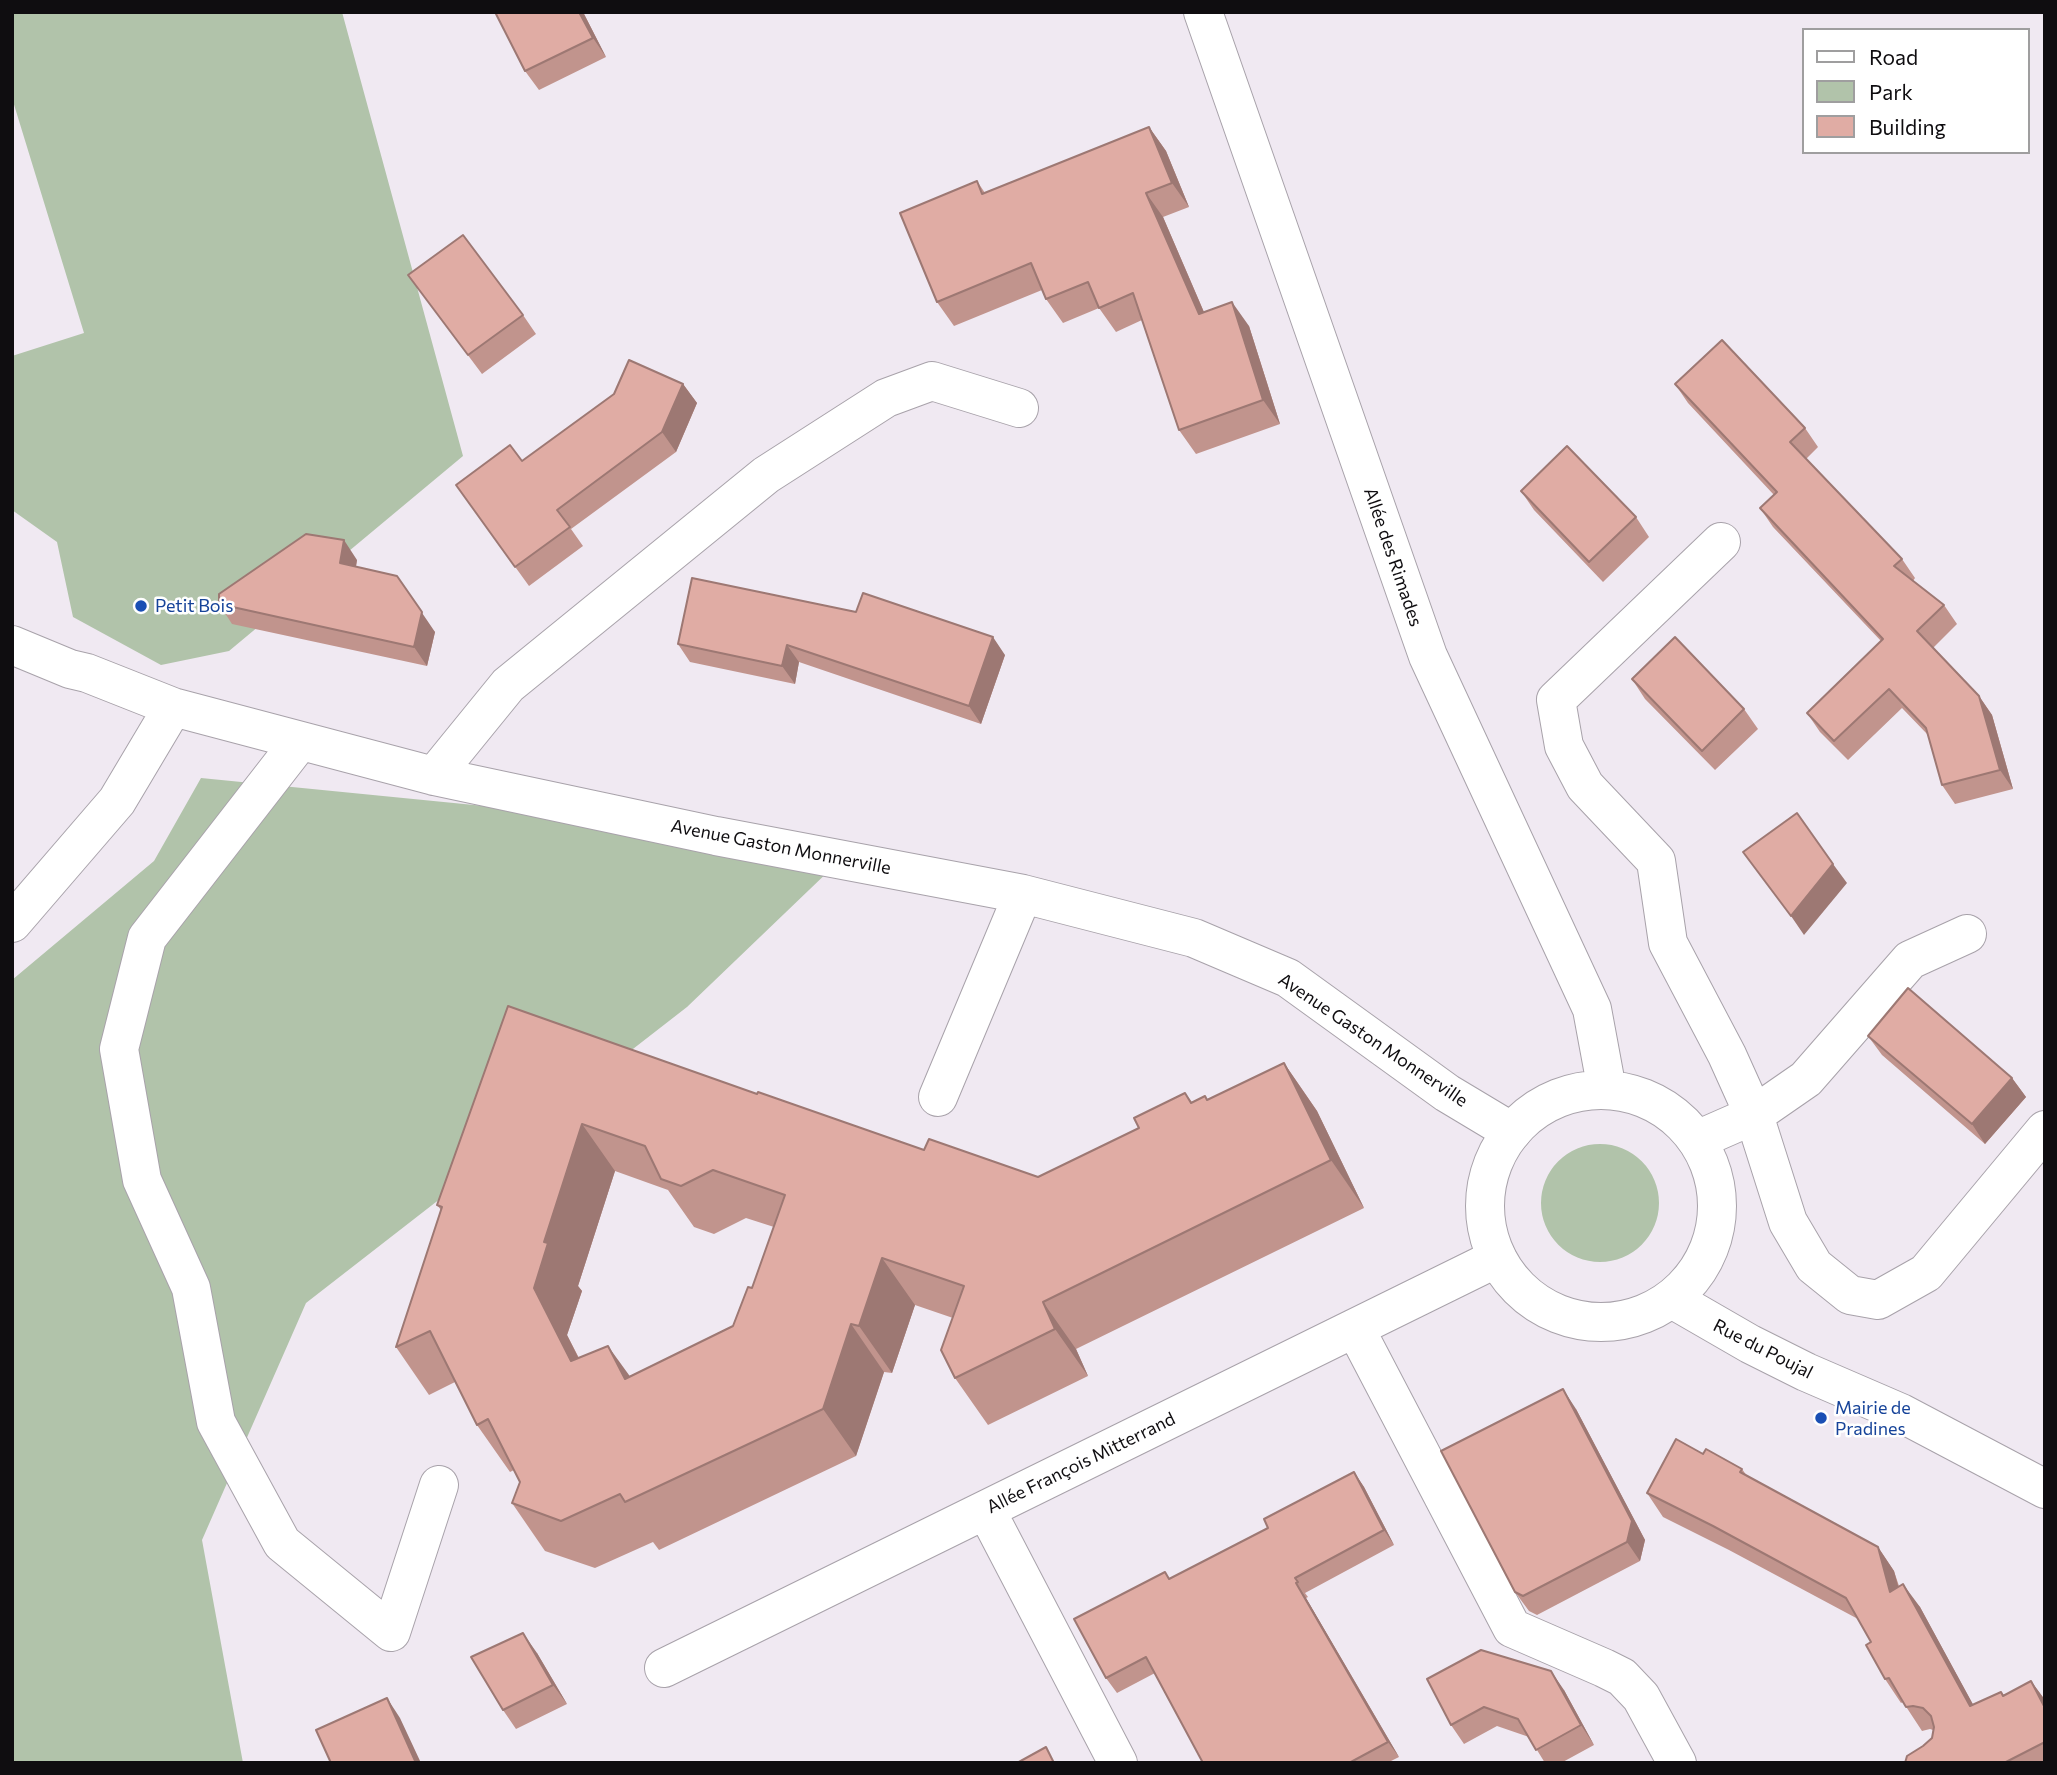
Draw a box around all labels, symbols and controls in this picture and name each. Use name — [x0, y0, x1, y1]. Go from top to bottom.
legend — [1801, 28, 2029, 154]
text: Road — [1869, 44, 1918, 69]
text: Park — [1869, 79, 1913, 104]
text: Building — [1869, 114, 1946, 139]
street label: Allée des Rimades — [1359, 485, 1427, 629]
place label: Petit Bois — [155, 595, 233, 617]
marker: Petit Bois — [133, 598, 149, 614]
street label: Avenue Gaston Monnerville — [669, 815, 893, 879]
street label: Avenue Gaston Monnerville — [1274, 968, 1472, 1112]
street label: Rue du Poujal — [1709, 1315, 1817, 1383]
place label: Mairie de Pradines — [1835, 1397, 1911, 1440]
street label: Allée François Mitterrand — [983, 1408, 1179, 1518]
marker: Mairie de Pradines — [1813, 1410, 1829, 1426]

